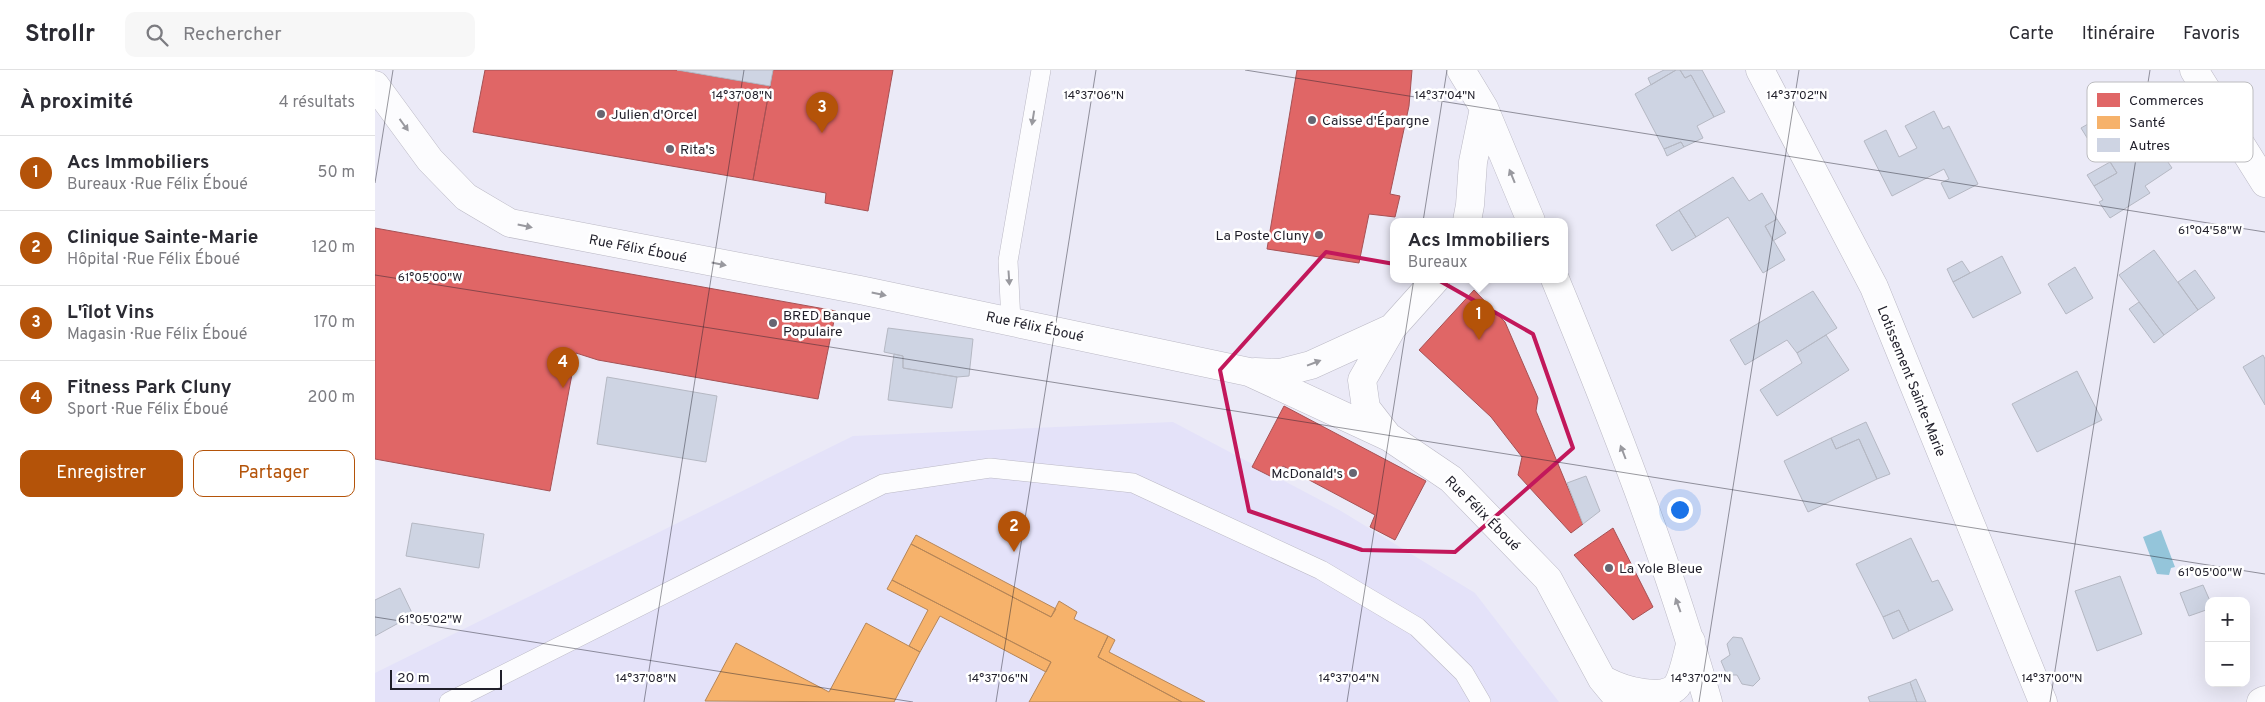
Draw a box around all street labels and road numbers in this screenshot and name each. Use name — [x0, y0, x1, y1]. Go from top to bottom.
street label: Rue Félix Éboué — [587, 231, 688, 267]
street label: Lotissement Sainte-Marie — [1873, 304, 1949, 459]
street label: Rue Félix Éboué — [984, 308, 1085, 346]
street label: Rue Félix Éboué — [1441, 472, 1524, 555]

